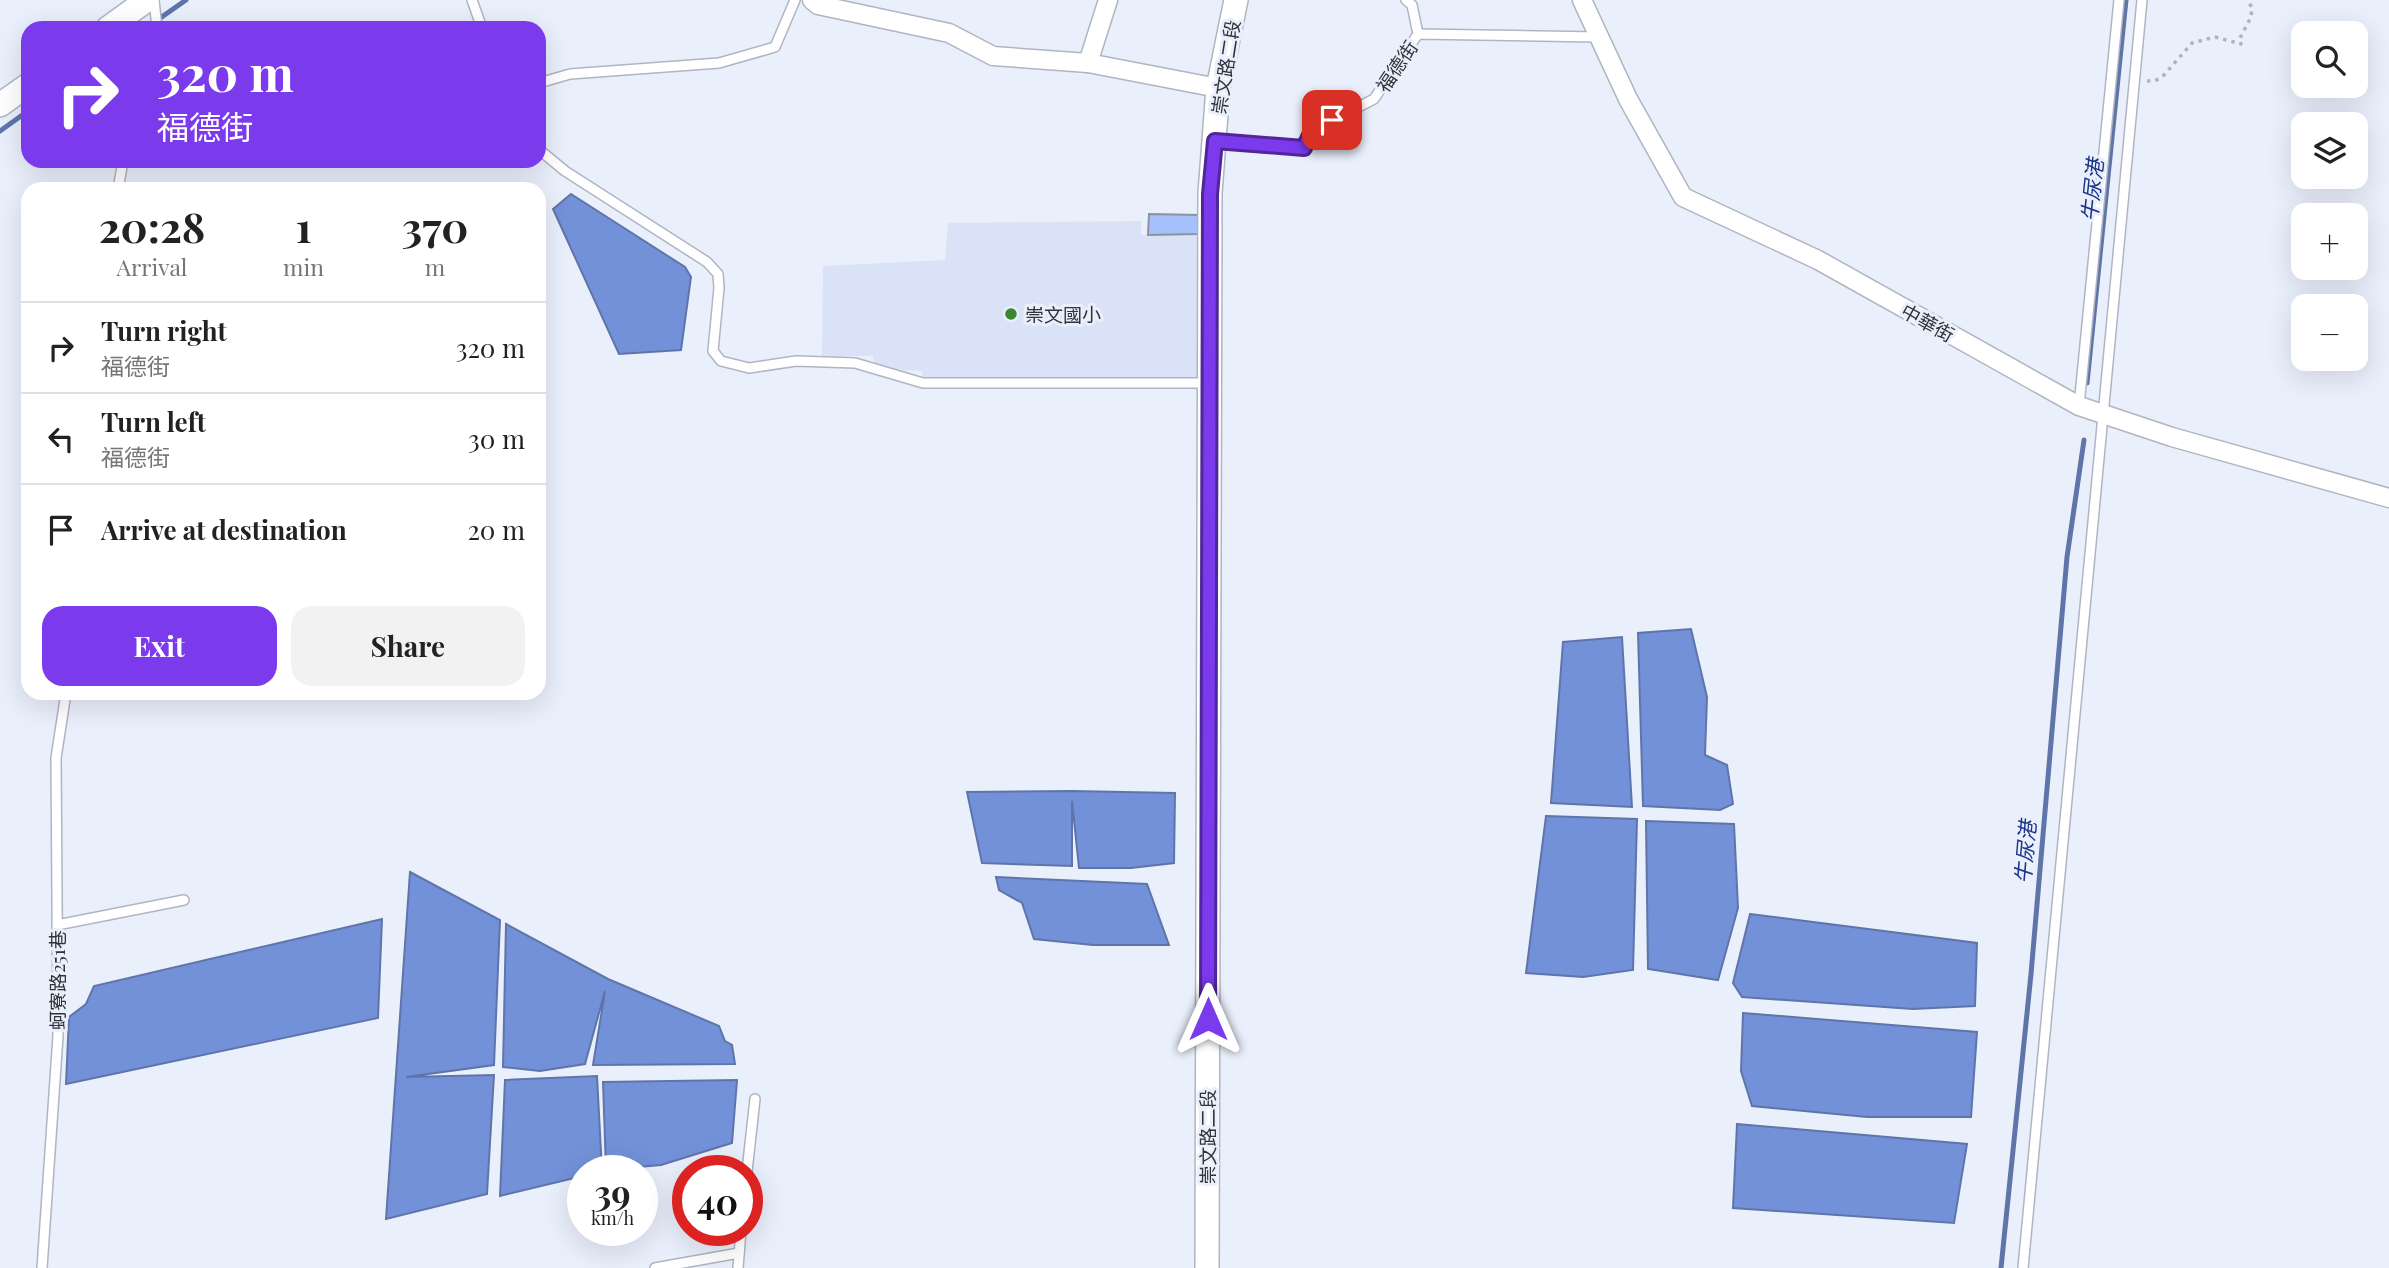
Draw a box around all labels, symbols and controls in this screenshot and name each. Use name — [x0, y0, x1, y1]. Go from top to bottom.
street label: 崇文路二段 — [1205, 18, 1245, 116]
map controls — [2291, 21, 2368, 371]
button: search — [2291, 21, 2368, 98]
street label: 福德街 — [1369, 35, 1423, 97]
text: 320 m — [157, 39, 294, 104]
icon: right — [42, 49, 133, 140]
pin — [1302, 90, 1362, 150]
icon: arrive — [1313, 101, 1351, 139]
text: 福德街 — [157, 104, 253, 147]
button: layers — [2291, 112, 2368, 189]
water label: 牛尿港 — [2074, 154, 2109, 223]
text: 20:28 — [99, 198, 205, 254]
text: 1 — [295, 198, 312, 254]
text: 370 — [402, 198, 468, 254]
button: + — [2291, 203, 2368, 280]
text: Arrival — [117, 251, 187, 282]
text: min — [283, 251, 324, 282]
text: m — [425, 251, 445, 282]
button: − — [2291, 294, 2368, 371]
street label: 中華街 — [1897, 297, 1959, 347]
place label: 崇文國小 — [1025, 301, 1101, 327]
marker: 崇文國小 — [1003, 306, 1019, 322]
text: Turn right — [101, 313, 227, 348]
icon: right — [42, 329, 80, 367]
text: 320 m — [456, 330, 525, 365]
text: 福德街 — [101, 350, 170, 381]
text: Turn left — [101, 404, 206, 439]
icon: left — [42, 420, 80, 458]
text: 30 m — [468, 421, 525, 456]
text: 福德街 — [101, 441, 170, 472]
icon: arrive — [42, 511, 80, 549]
text: Arrive at destination — [101, 512, 347, 547]
text: 20 m — [467, 512, 525, 547]
button: Exit — [42, 606, 277, 686]
button: Share — [291, 606, 525, 686]
water label: 牛尿港 — [2007, 816, 2041, 885]
street label: 蚵寮路251巷 — [44, 930, 70, 1030]
position arrow — [1171, 982, 1245, 1056]
street label: 崇文路二段 — [1194, 1089, 1220, 1185]
speed limit sign: 40 — [672, 1155, 763, 1246]
text: 39 — [594, 1168, 631, 1215]
text: km/h — [591, 1206, 634, 1230]

